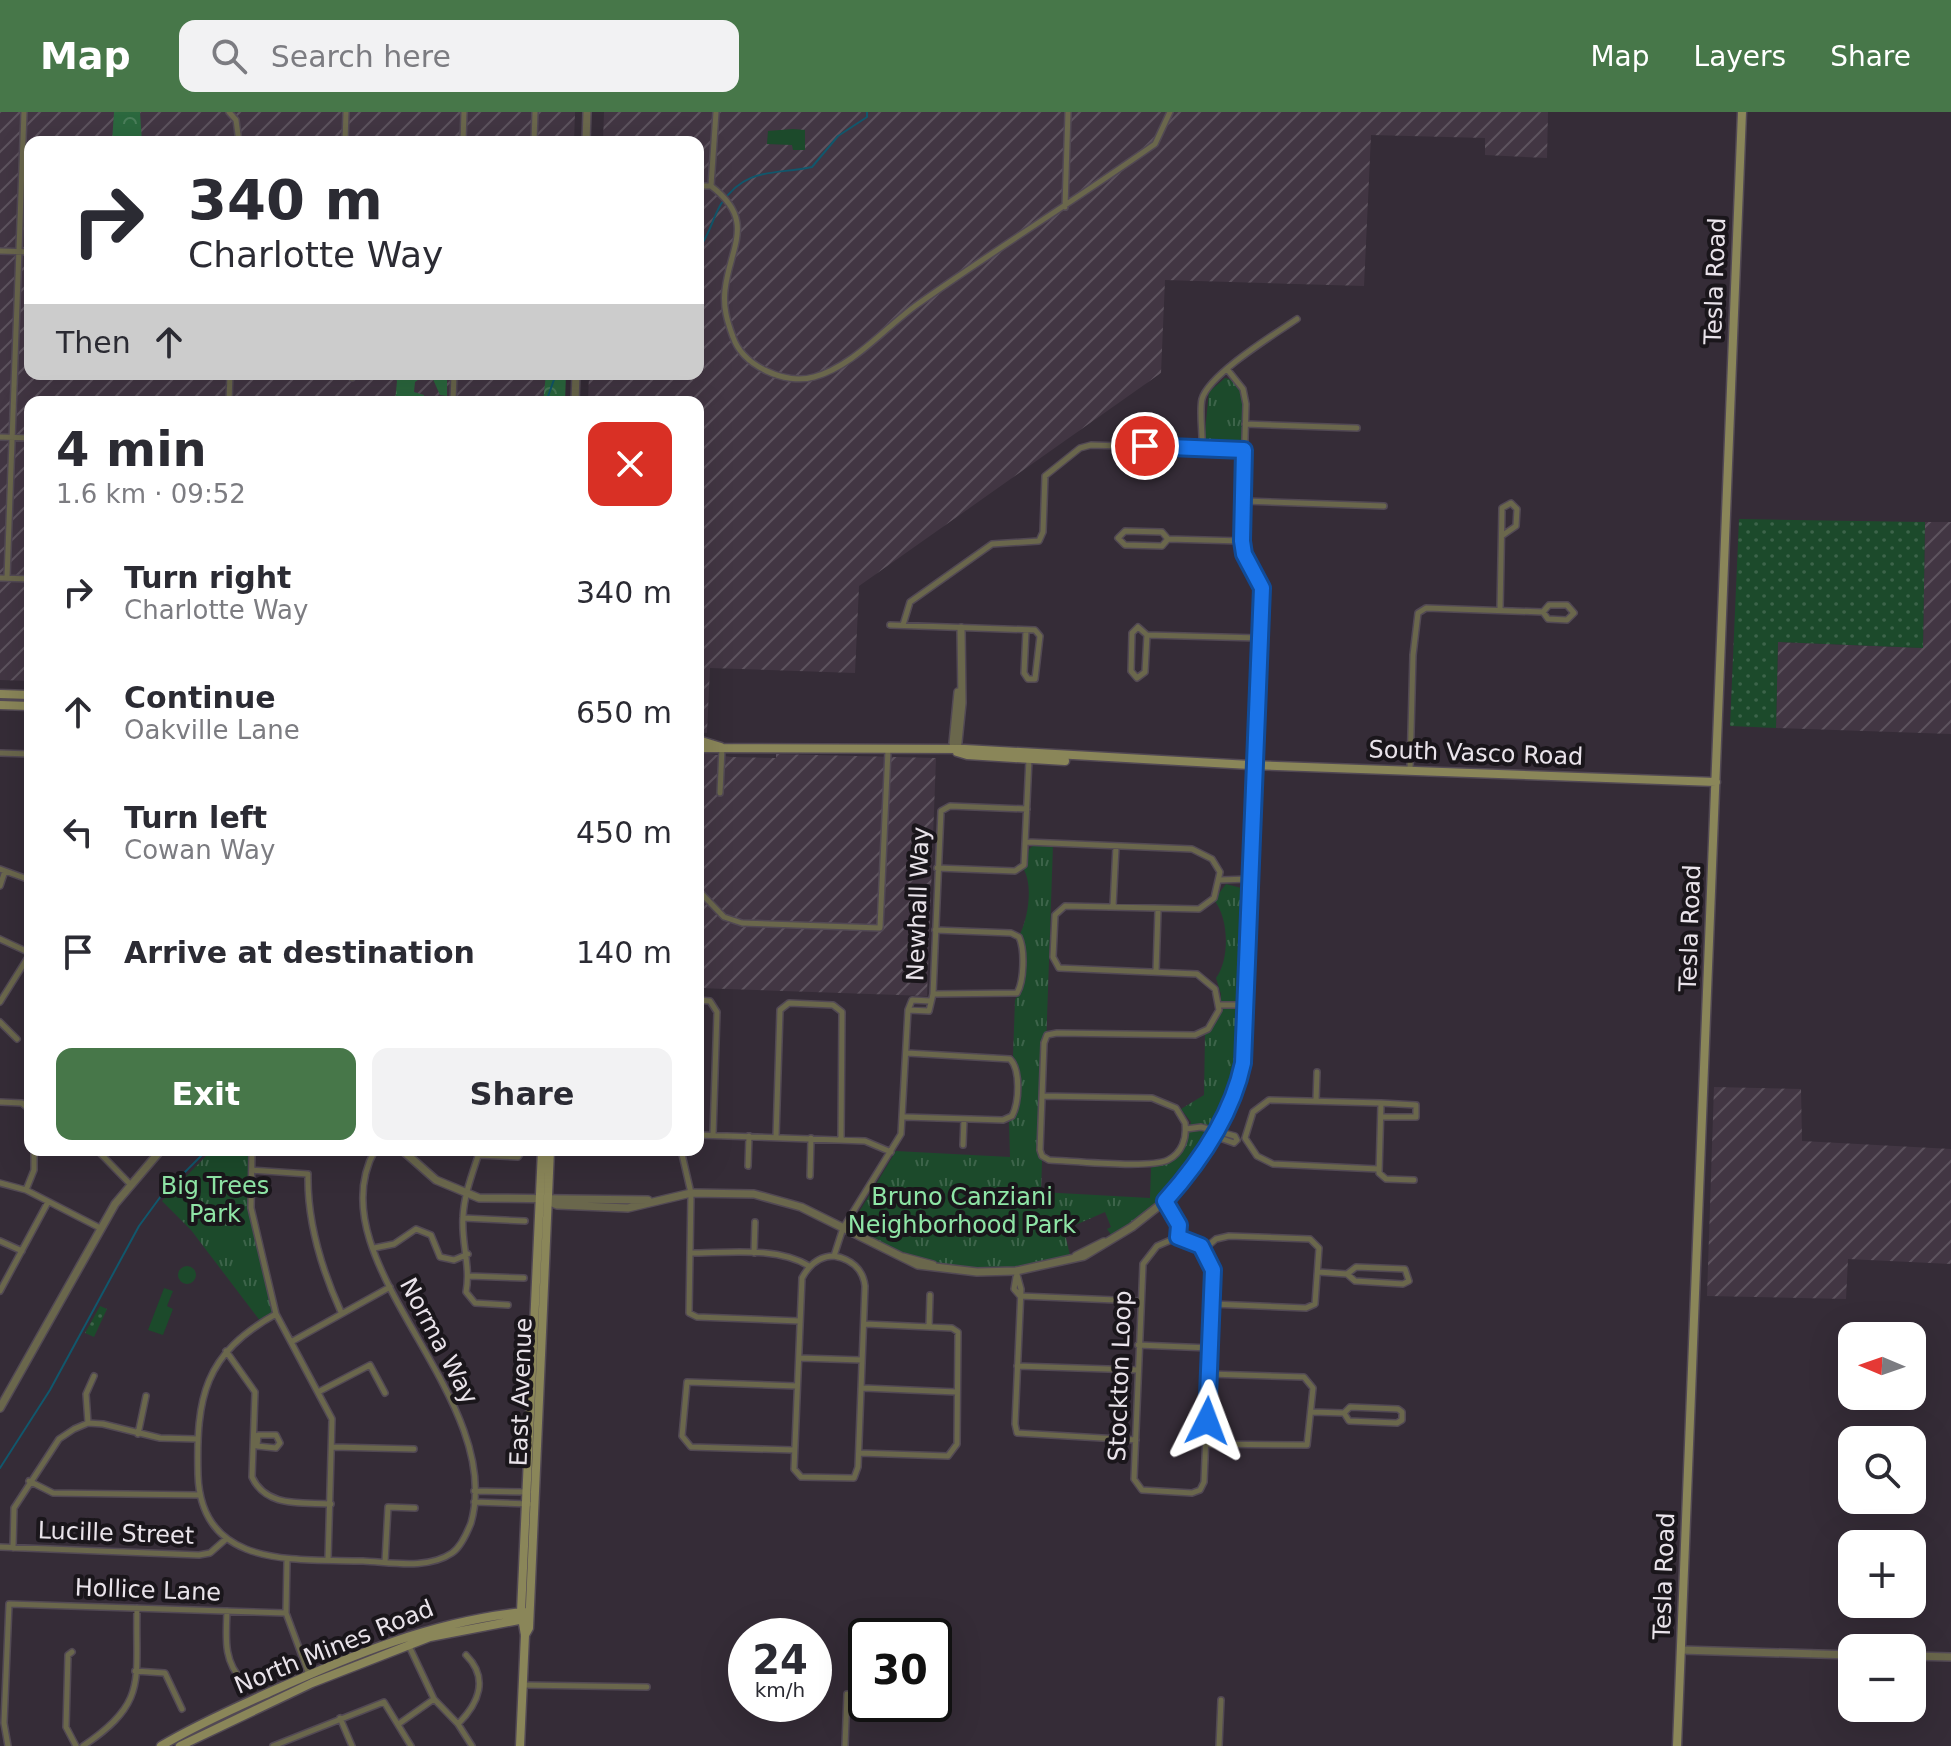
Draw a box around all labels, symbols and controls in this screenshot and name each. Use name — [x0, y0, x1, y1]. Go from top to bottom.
search box — [179, 20, 739, 92]
text: Map — [40, 34, 131, 78]
icon: search — [207, 34, 251, 78]
text: Search here — [271, 39, 451, 74]
text: Map — [1590, 40, 1650, 73]
text: Layers — [1694, 40, 1786, 73]
text: Share — [1830, 40, 1911, 73]
text: 340 m — [188, 167, 383, 232]
icon: right — [56, 168, 160, 272]
street label: Tesla Road — [1699, 217, 1731, 346]
text: Charlotte Way — [188, 234, 443, 275]
icon: ahead — [147, 320, 191, 364]
text: Then — [56, 325, 131, 360]
pin — [1111, 412, 1179, 480]
text: 4 min — [56, 421, 207, 477]
button: close — [588, 422, 672, 506]
icon: arrive — [1123, 424, 1167, 468]
text: 1.6 km · 09:52 — [56, 479, 246, 509]
text: Turn right — [124, 560, 291, 595]
icon: right — [56, 570, 100, 614]
text: 340 m — [576, 575, 672, 610]
text: Charlotte Way — [124, 595, 308, 625]
text: Continue — [124, 680, 276, 715]
icon: ahead — [56, 690, 100, 734]
text: 650 m — [576, 695, 672, 730]
text: Oakville Lane — [124, 715, 300, 745]
street label: South Vasco Road — [1368, 735, 1584, 771]
text: Turn left — [124, 800, 267, 835]
icon: left — [56, 810, 100, 854]
text: 450 m — [576, 815, 672, 850]
street label: Newhall Way — [901, 826, 935, 982]
text: Cowan Way — [124, 835, 275, 865]
street label: Tesla Road — [1674, 864, 1706, 993]
icon: arrive — [56, 930, 100, 974]
text: Arrive at destination — [124, 935, 475, 970]
text: 140 m — [576, 935, 672, 970]
button: Exit — [56, 1048, 356, 1140]
button: Share — [372, 1048, 672, 1140]
park label: Big Trees Park — [161, 1172, 269, 1228]
park label: Bruno Canziani Neighborhood Park — [848, 1183, 1076, 1239]
street label: Norma Way — [394, 1273, 484, 1409]
street label: Stockton Loop — [1103, 1290, 1137, 1462]
street label: East Avenue — [504, 1317, 538, 1467]
north arrow — [1838, 1322, 1926, 1410]
map controls — [1838, 1322, 1926, 1722]
position arrow — [1165, 1379, 1249, 1463]
button: search — [1838, 1426, 1926, 1514]
street label: Tesla Road — [1648, 1512, 1680, 1641]
street label: Lucille Street — [37, 1516, 195, 1550]
button: + — [1838, 1530, 1926, 1618]
street label: Hollice Lane — [74, 1573, 222, 1607]
street label: North Mines Road — [230, 1594, 438, 1700]
speed limit sign: 30 — [848, 1618, 952, 1722]
button: − — [1838, 1634, 1926, 1722]
text: 24 — [752, 1637, 808, 1683]
text: km/h — [755, 1678, 805, 1702]

